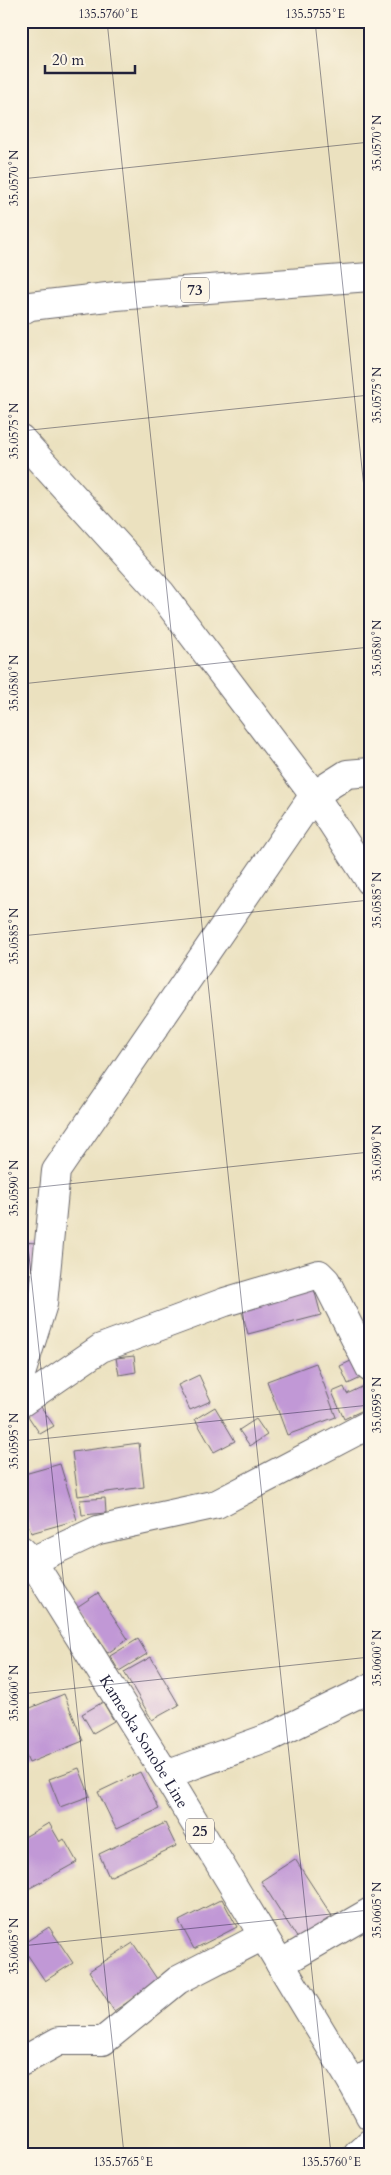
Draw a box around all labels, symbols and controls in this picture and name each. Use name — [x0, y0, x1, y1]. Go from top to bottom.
text: 135.5760°E — [78, 6, 138, 22]
text: 135.5755°E — [285, 6, 345, 22]
scale bar — [45, 42, 135, 74]
text: 20 m — [52, 50, 84, 70]
text: 35.0570°N — [369, 114, 385, 171]
text: 35.0570°N — [6, 149, 22, 206]
road number: 73 — [181, 278, 209, 302]
text: 35.0575°N — [369, 366, 385, 423]
text: 35.0575°N — [6, 402, 22, 459]
text: 35.0580°N — [369, 619, 385, 676]
text: 35.0580°N — [6, 654, 22, 711]
text: 35.0585°N — [369, 871, 385, 928]
text: 35.0585°N — [6, 907, 22, 964]
text: 35.0590°N — [369, 1124, 385, 1181]
text: 35.0590°N — [6, 1159, 22, 1216]
text: 35.0595°N — [369, 1376, 385, 1433]
text: 35.0595°N — [6, 1412, 22, 1469]
text: 35.0600°N — [369, 1629, 385, 1686]
text: 35.0600°N — [6, 1664, 22, 1721]
street label: Kameoka Sonobe Line — [94, 1671, 193, 1812]
road number: 25 — [186, 1818, 214, 1844]
text: 35.0605°N — [369, 1881, 385, 1938]
text: 35.0605°N — [6, 1917, 22, 1974]
text: 135.5765°E — [93, 2154, 153, 2170]
text: 135.5760°E — [301, 2154, 361, 2170]

